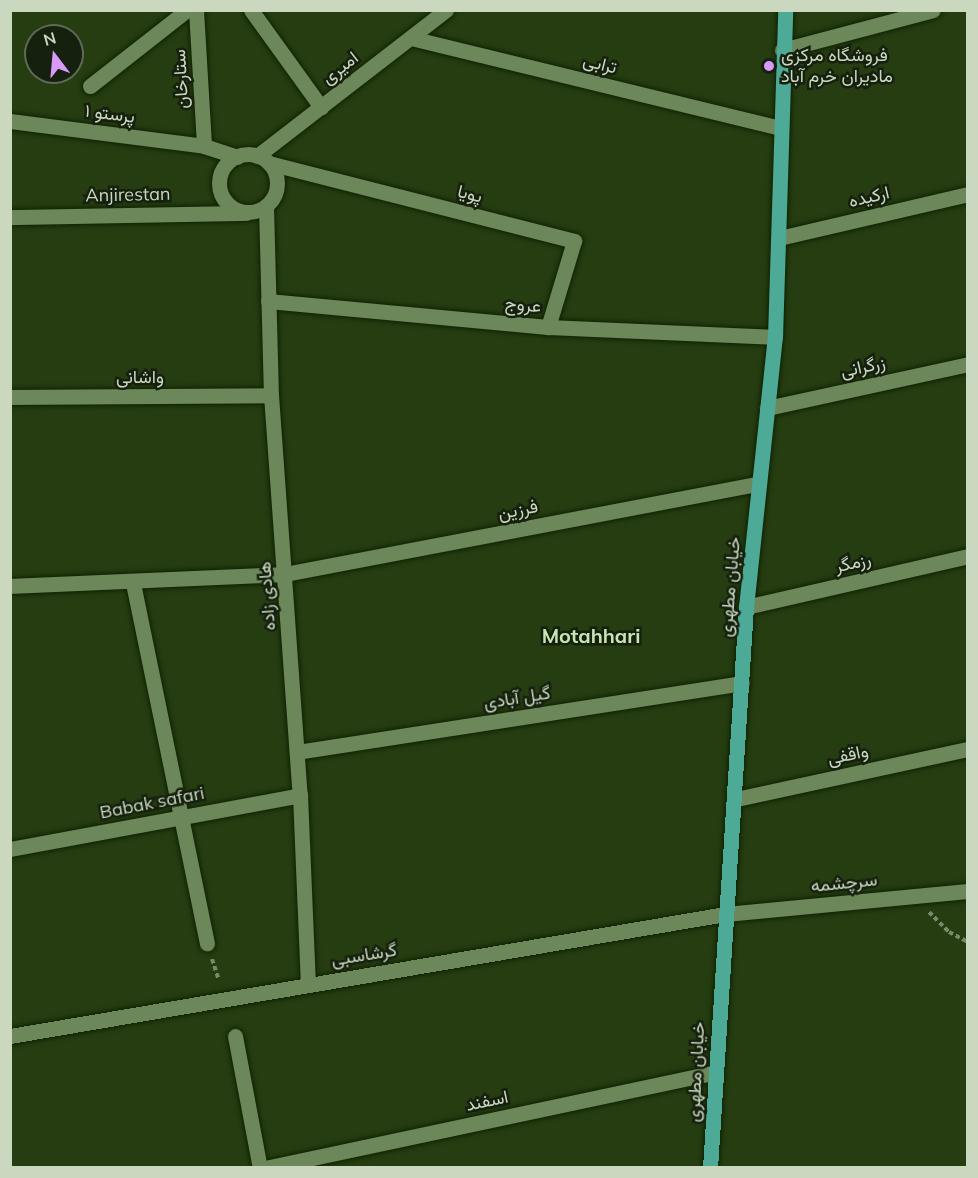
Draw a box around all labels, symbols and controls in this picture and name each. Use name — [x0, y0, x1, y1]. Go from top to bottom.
north arrow — [24, 24, 84, 84]
text: N — [41, 27, 58, 50]
place label: فروشگاه مرکزی مادیران خرم آباد — [781, 45, 893, 88]
street label: امیری — [317, 47, 363, 89]
street label: ستارخان — [169, 49, 193, 109]
street label: ترابی — [581, 49, 619, 79]
marker: فروشگاه مرکزی مادیران خرم آباد — [762, 59, 776, 73]
street label: پرستو ۱ — [84, 100, 136, 128]
street label: پویا — [455, 181, 485, 207]
street label: ارکیده — [847, 182, 891, 212]
street label: Anjirestan — [85, 183, 171, 207]
street label: عروج — [504, 293, 542, 317]
street label: زرگرانی — [839, 352, 887, 382]
street label: واشانی — [116, 366, 164, 388]
street label: فرزین — [496, 496, 540, 524]
street label: خیابان مطهری — [715, 536, 745, 638]
street label: رزمگر — [833, 548, 873, 578]
street label: هادی زاده — [254, 561, 280, 631]
district label: Motahhari — [542, 623, 640, 647]
street label: گیل آبادی — [482, 682, 552, 714]
street label: واقفی — [826, 740, 870, 770]
street label: Babak safari — [98, 782, 206, 824]
street label: سرچشمه — [810, 869, 878, 897]
street label: گرشاسبی — [330, 939, 398, 971]
street label: خیابان مطهری — [683, 1021, 709, 1123]
street label: اسفند — [464, 1086, 510, 1116]

